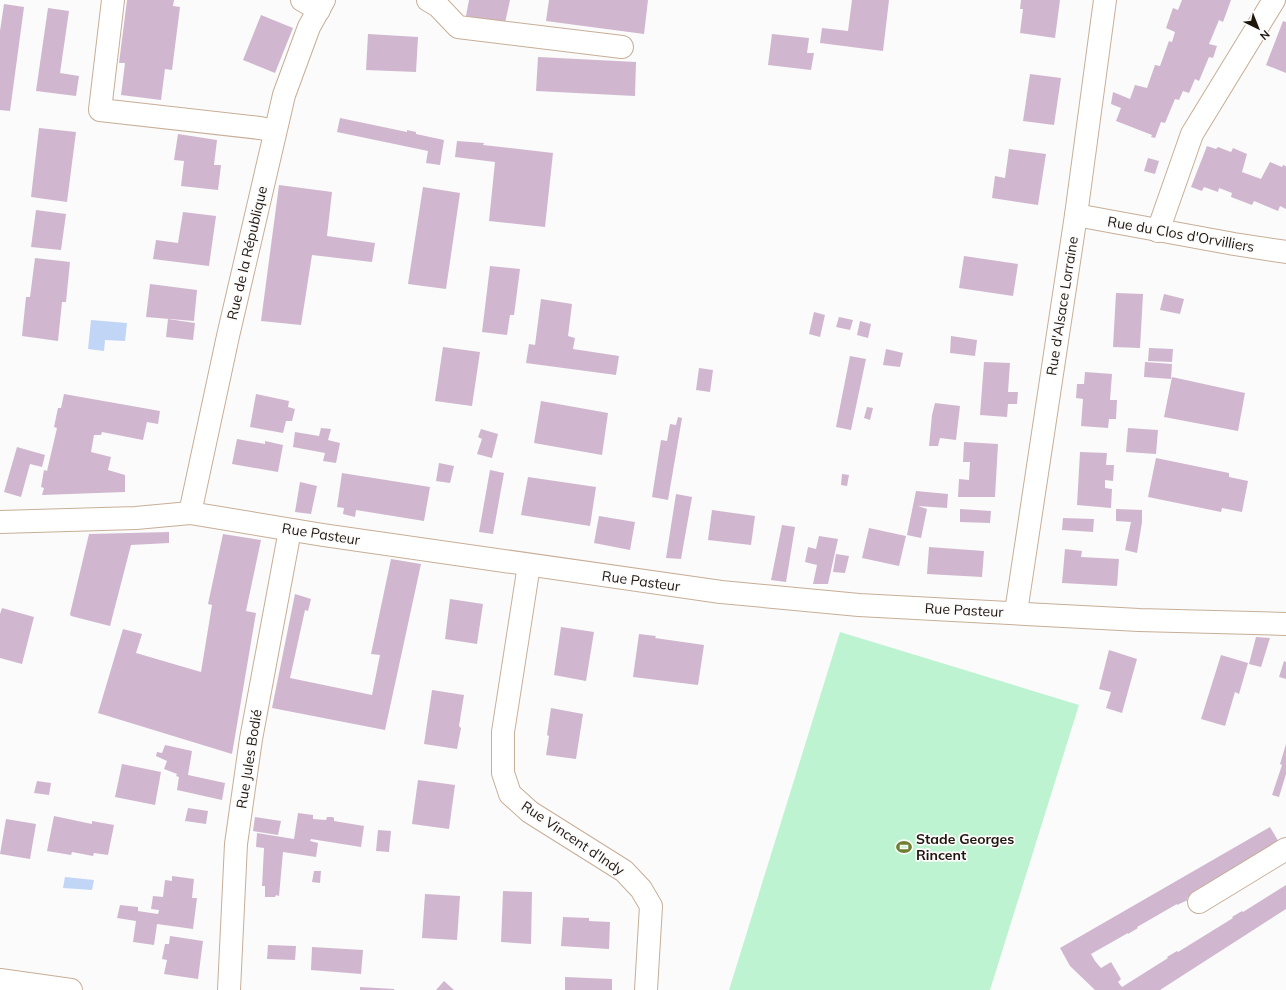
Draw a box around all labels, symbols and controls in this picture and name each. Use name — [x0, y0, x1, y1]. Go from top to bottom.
north arrow — [1238, 8, 1278, 48]
text: N — [1257, 27, 1273, 43]
street label: Rue de la République — [223, 184, 271, 322]
street label: Rue du Clos d'Orvilliers — [1106, 212, 1256, 256]
street label: Rue d'Alsace Lorraine — [1042, 235, 1082, 377]
street label: Rue Pasteur — [281, 519, 362, 549]
street label: Rue Pasteur — [601, 567, 682, 596]
street label: Rue Pasteur — [924, 599, 1005, 621]
street label: Rue Jules Bodié — [232, 708, 266, 810]
street label: Rue Vincent d'Indy — [518, 797, 629, 880]
place label: Stade Georges Rincent — [916, 830, 1014, 864]
sports icon: Stade Georges Rincent — [895, 838, 913, 856]

